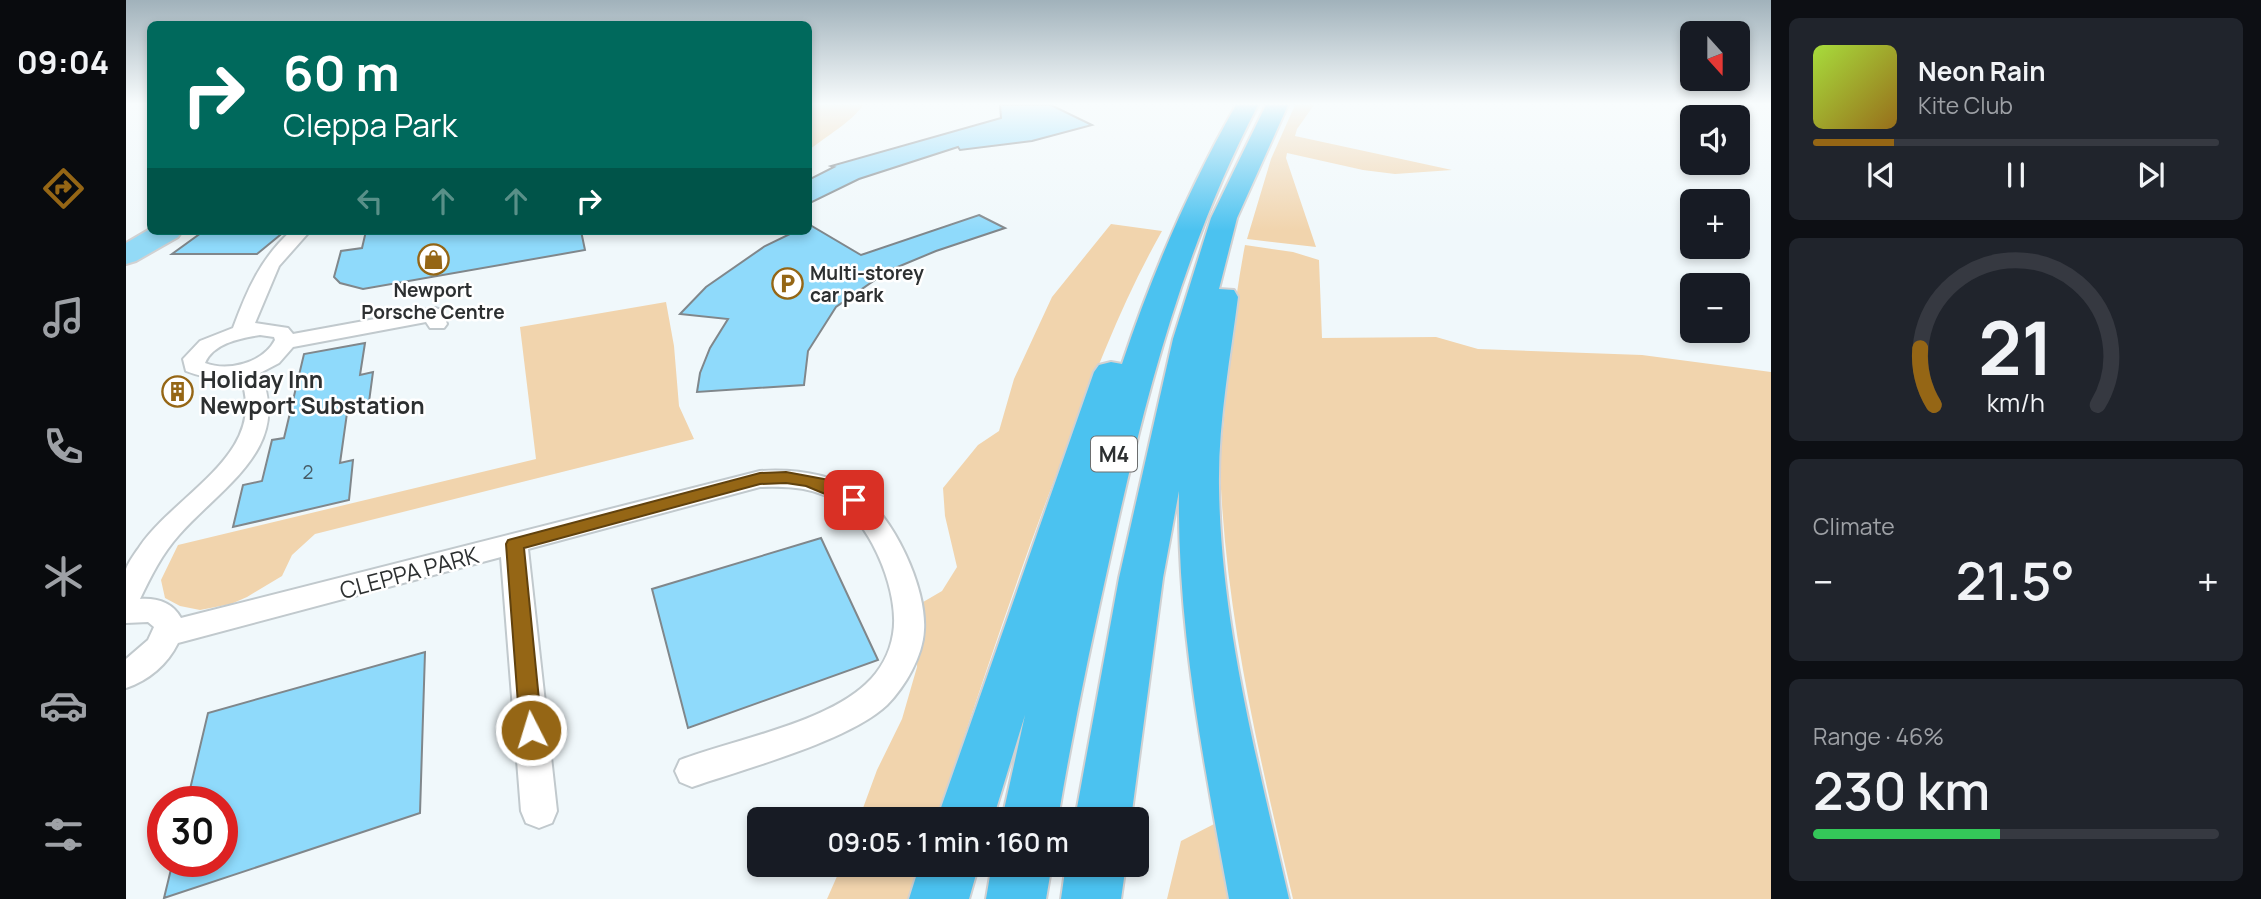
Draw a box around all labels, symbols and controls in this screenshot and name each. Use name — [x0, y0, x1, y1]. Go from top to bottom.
north arrow — [1680, 21, 1750, 91]
map controls — [1680, 21, 1750, 343]
text: 60 m — [283, 39, 400, 106]
text: 09:04 — [17, 40, 109, 84]
icon: right — [168, 49, 259, 140]
text: Neon Rain — [1918, 53, 2046, 89]
text: Kite Club — [1918, 89, 2013, 121]
text: Cleppa Park — [283, 103, 457, 147]
button: sound — [1680, 105, 1750, 175]
icon: previous — [1862, 156, 1900, 194]
icon: pause — [1997, 156, 2035, 194]
icon: next — [2132, 156, 2170, 194]
icon: directions — [39, 164, 88, 213]
icon: left — [351, 182, 389, 220]
icon: ahead — [424, 182, 462, 220]
icon: ahead — [497, 182, 535, 220]
icon: right — [570, 182, 608, 220]
button: + — [1680, 189, 1750, 259]
shop icon: Newport Porsche Centre — [416, 242, 450, 276]
place label: Multi-storey car park — [810, 260, 924, 308]
parking icon: Multi-storey car park — [770, 267, 804, 301]
button: − — [1680, 273, 1750, 343]
place label: Newport Porsche Centre — [361, 277, 505, 325]
icon: music — [39, 293, 88, 342]
text: 21 — [1978, 298, 2054, 398]
place label: Holiday Inn Newport Substation — [200, 363, 425, 421]
building icon: Holiday Inn Newport Substation — [160, 375, 194, 409]
text: km/h — [1987, 385, 2045, 420]
icon: phone — [39, 422, 88, 471]
road number: M4 — [1091, 436, 1137, 472]
house number: 2 — [303, 459, 313, 485]
pin — [824, 470, 884, 530]
icon: arrive — [835, 481, 873, 519]
text: Climate — [1813, 510, 1895, 542]
street label: CLEPPA PARK — [336, 538, 482, 606]
text: 21.5° — [1956, 545, 2075, 616]
icon: climate — [39, 552, 88, 601]
text: − — [1813, 555, 1834, 607]
text: + — [2197, 555, 2219, 607]
icon: car — [39, 681, 88, 730]
position arrow — [494, 693, 568, 767]
text: Range · 46% — [1813, 720, 1944, 752]
text: 230 km — [1813, 755, 1990, 826]
speed limit sign: 30 — [147, 786, 238, 877]
icon: filters — [39, 810, 88, 859]
text: 09:05 · 1 min · 160 m — [827, 824, 1069, 860]

